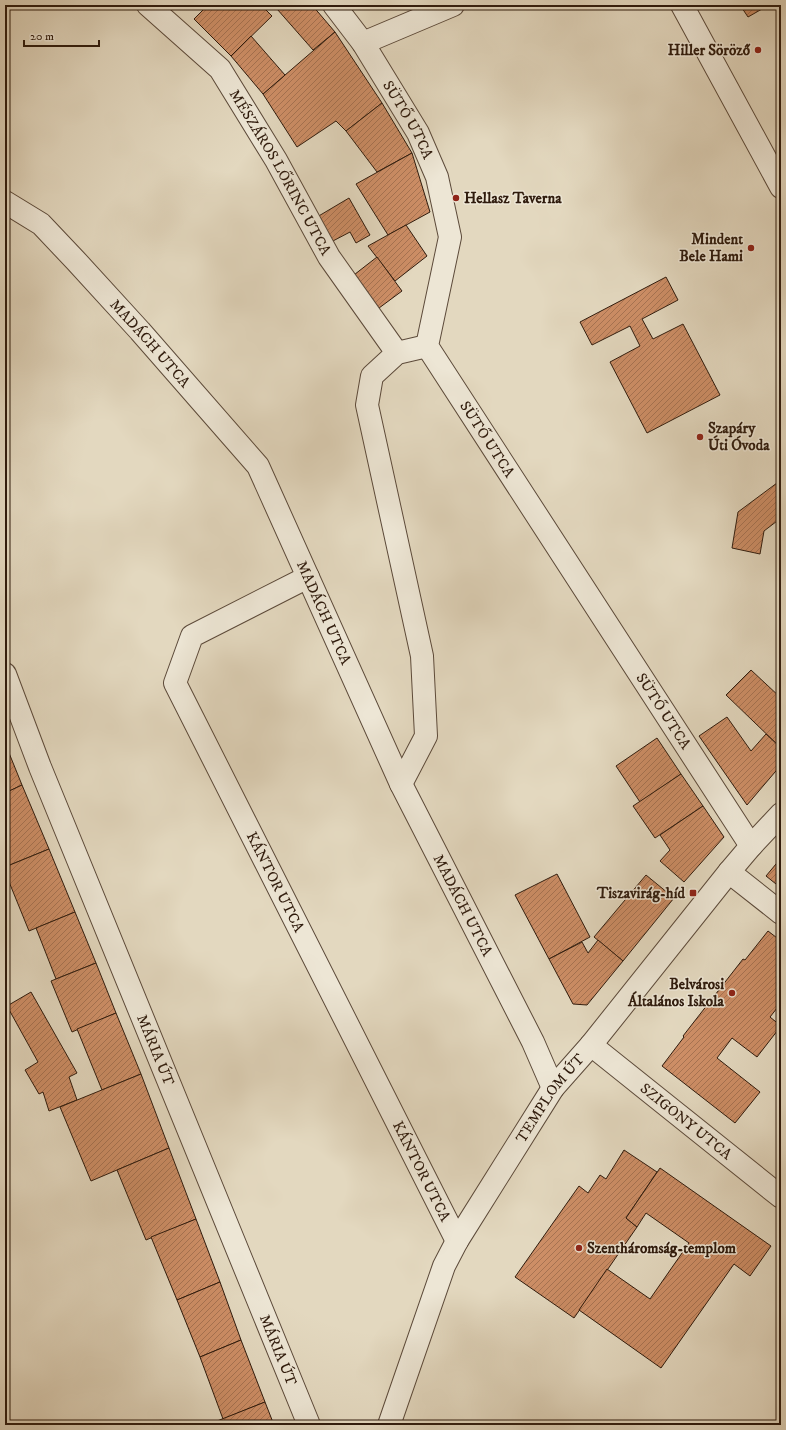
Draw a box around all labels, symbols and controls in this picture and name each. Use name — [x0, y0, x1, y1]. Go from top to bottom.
scale bar — [24, 22, 99, 48]
text: 20 m — [30, 29, 54, 44]
place label: Hiller Söröző — [668, 41, 751, 60]
marker: Hiller Söröző — [753, 45, 763, 55]
street label: SÜTŐ UTCA — [379, 77, 438, 162]
street label: MÉSZÁROS LŐRINC UTCA — [225, 86, 336, 259]
place label: Hellasz Taverna — [464, 189, 562, 208]
marker: Hellasz Taverna — [451, 193, 461, 203]
place label: Mindent Bele Hami — [679, 230, 743, 266]
marker: Mindent Bele Hami — [746, 243, 756, 253]
street label: MADÁCH UTCA — [106, 295, 195, 392]
street label: SÜTŐ UTCA — [456, 397, 519, 481]
place label: Szapáry Úti Óvoda — [708, 419, 770, 455]
marker: Szapáry Úti Óvoda — [695, 432, 705, 442]
street label: MADÁCH UTCA — [292, 558, 356, 668]
street label: SÜTŐ UTCA — [632, 669, 695, 753]
street label: KÁNTOR UTCA — [242, 829, 309, 936]
street label: MADÁCH UTCA — [429, 851, 497, 960]
place label: Tiszavirág-híd — [596, 884, 686, 903]
marker: Tiszavirág-híd — [688, 888, 698, 898]
place label: Belvárosi Általános Iskola — [627, 975, 725, 1011]
marker: Belvárosi Általános Iskola — [727, 988, 737, 998]
street label: MÁRIA ÚT — [133, 1011, 179, 1089]
street label: TEMPLOM ÚT — [512, 1049, 589, 1146]
street label: SZIGONY UTCA — [637, 1079, 736, 1164]
street label: KÁNTOR UTCA — [388, 1118, 455, 1225]
place label: Szentháromság-templom — [587, 1239, 737, 1258]
marker: Szentháromság-templom — [574, 1243, 584, 1253]
street label: MÁRIA ÚT — [255, 1311, 302, 1389]

